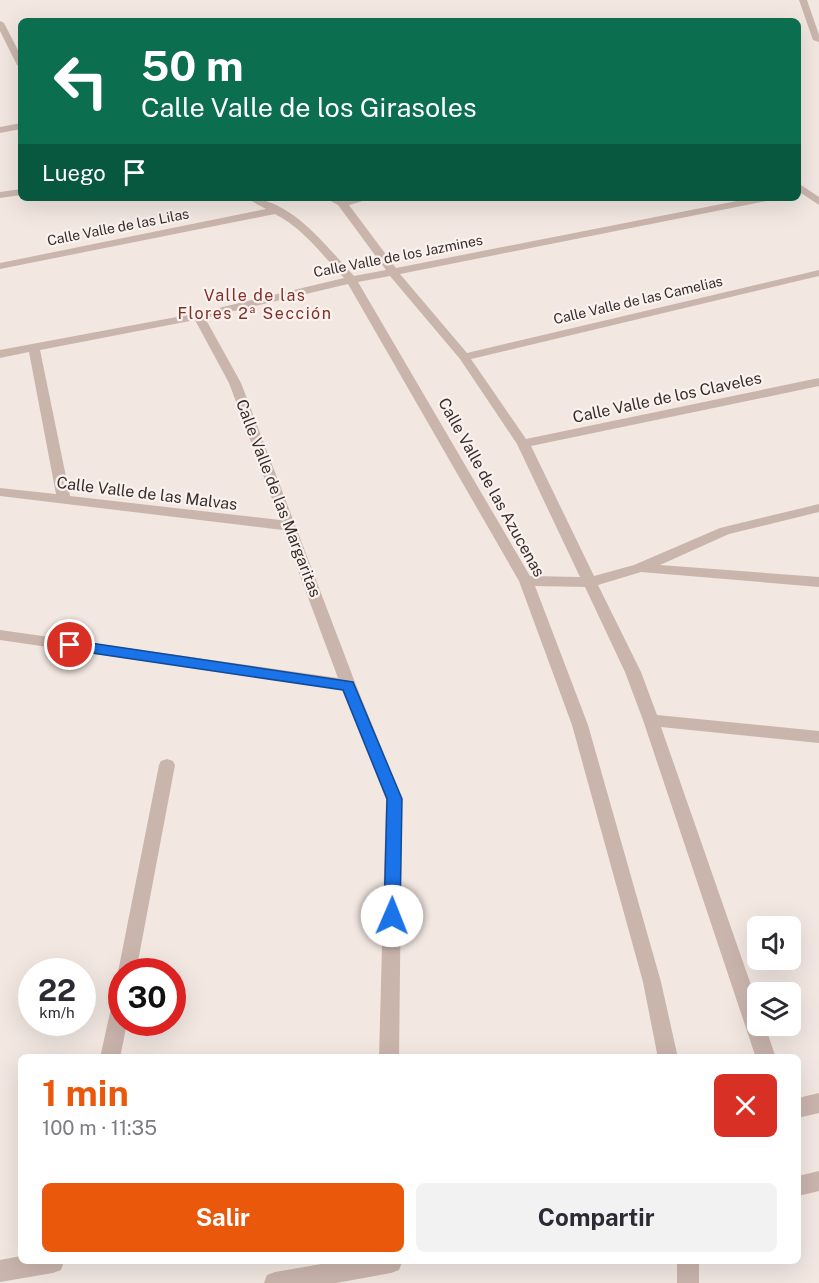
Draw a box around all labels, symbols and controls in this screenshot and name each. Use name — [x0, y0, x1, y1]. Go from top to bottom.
text: 50 m — [141, 41, 244, 90]
icon: left — [42, 42, 120, 120]
text: Calle Valle de los Girasoles — [141, 91, 477, 123]
icon: arrive — [118, 156, 151, 189]
text: Luego — [42, 160, 106, 186]
street label: Calle Valle de las Lilas — [46, 205, 190, 249]
street label: Calle Valle de los Jazmines — [312, 232, 484, 280]
street label: Calle Valle de las Camelias — [552, 273, 724, 327]
district label: Valle de las Flores 2ª Sección — [178, 286, 332, 323]
street label: Calle Valle de los Claveles — [571, 368, 763, 427]
street label: Calle Valle de las Azucenas — [434, 394, 549, 580]
street label: Calle Valle de las Margaritas — [232, 397, 325, 600]
street label: Calle Valle de las Malvas — [55, 473, 238, 514]
pin — [44, 619, 95, 670]
icon: arrive — [53, 628, 86, 661]
position arrow — [360, 884, 424, 948]
map controls — [747, 916, 801, 1036]
button: sound — [747, 916, 801, 970]
speed limit sign: 30 — [108, 958, 186, 1036]
text: 22 — [38, 972, 76, 1008]
button: layers — [747, 982, 801, 1036]
text: km/h — [39, 1004, 75, 1021]
text: 1 min — [42, 1072, 129, 1114]
button: close — [714, 1074, 777, 1137]
text: 100 m · 11:35 — [42, 1116, 157, 1140]
button: Salir — [42, 1183, 404, 1252]
button: Compartir — [416, 1183, 777, 1252]

